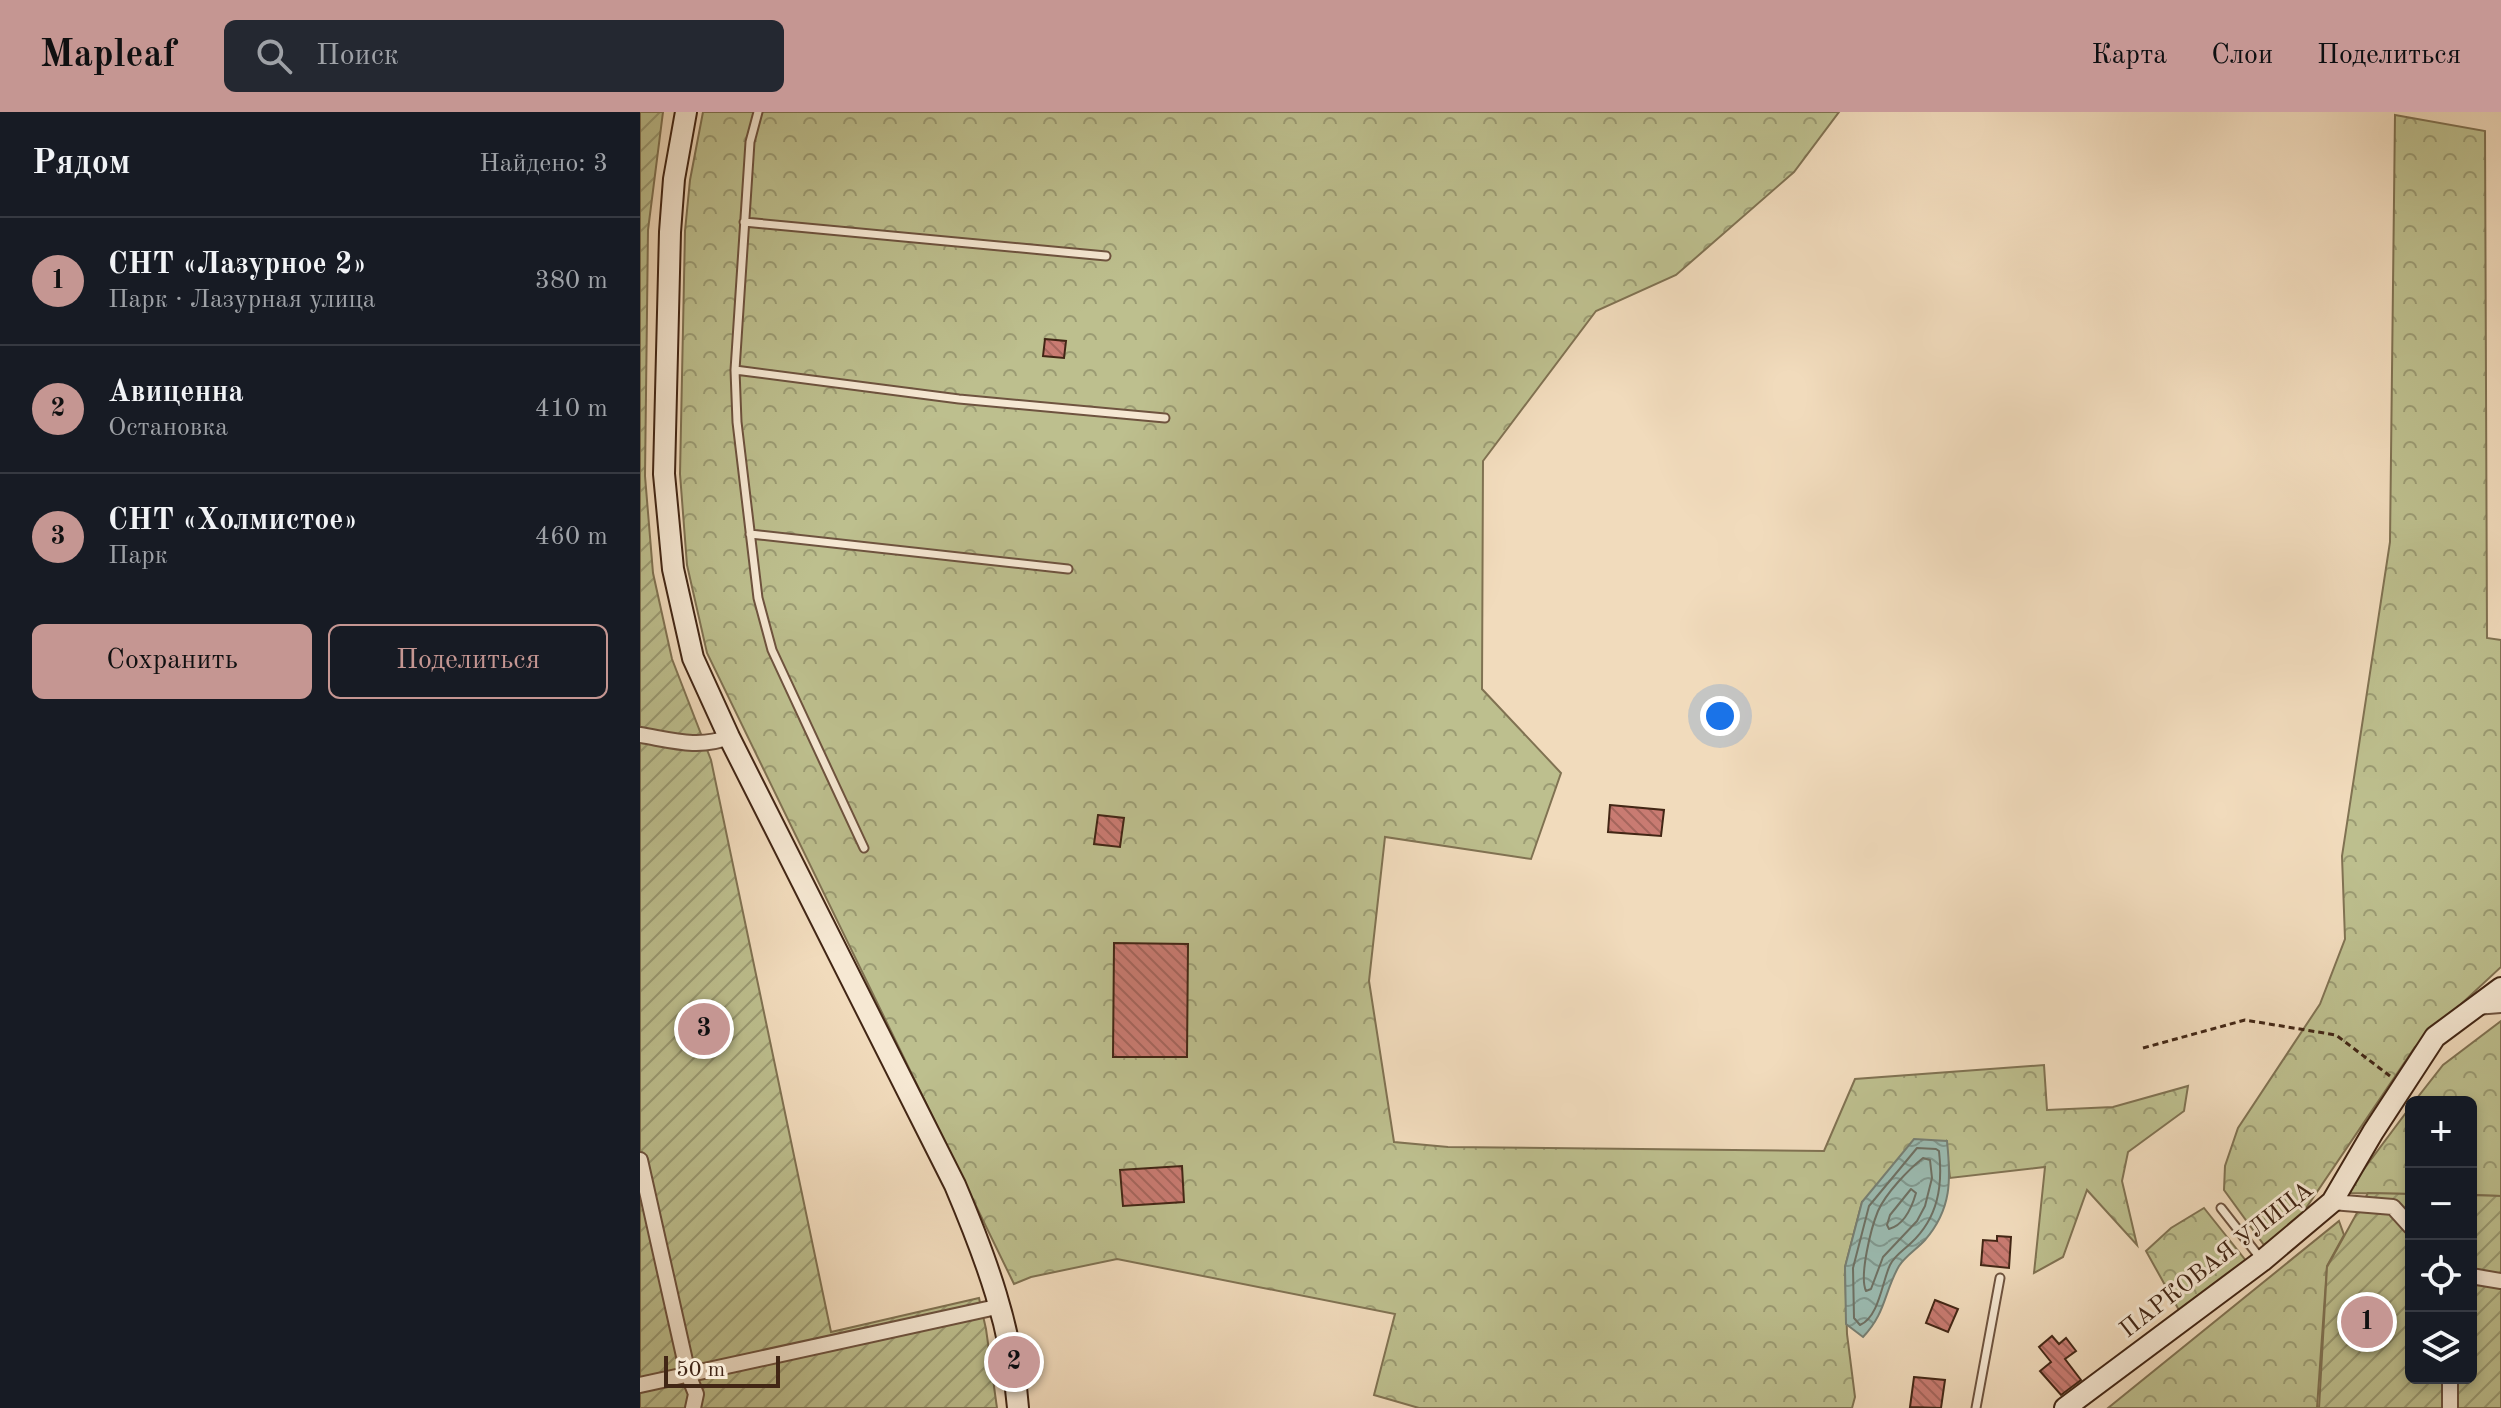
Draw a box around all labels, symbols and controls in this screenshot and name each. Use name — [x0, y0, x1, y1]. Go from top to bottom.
search box — [224, 20, 784, 92]
icon: search — [252, 34, 296, 78]
text: Mapleaf — [40, 37, 176, 75]
text: Поиск — [316, 41, 399, 71]
text: Карта — [2091, 42, 2167, 70]
text: Слои — [2211, 42, 2273, 70]
text: Поделиться — [2317, 42, 2461, 70]
text: Рядом — [32, 147, 131, 181]
text: Найдено: 3 — [479, 151, 608, 177]
text: СНТ «Лазурное 2» — [108, 250, 367, 280]
text: 1 — [50, 268, 66, 294]
text: 380 m — [535, 268, 608, 294]
text: Парк · Лазурная улица — [108, 287, 376, 313]
text: Авиценна — [108, 378, 244, 408]
text: 2 — [50, 396, 66, 422]
text: 410 m — [535, 396, 608, 422]
text: Остановка — [108, 415, 228, 441]
text: СНТ «Холмистое» — [108, 506, 358, 536]
text: 3 — [50, 524, 66, 550]
text: 460 m — [535, 524, 608, 550]
text: Парк — [108, 543, 168, 569]
button: Сохранить — [32, 624, 312, 699]
button: Поделиться — [328, 624, 608, 699]
your location — [1700, 696, 1740, 736]
pin: 3 — [678, 999, 730, 1059]
map controls — [2405, 1096, 2477, 1384]
button: + — [2405, 1096, 2477, 1168]
button: − — [2405, 1168, 2477, 1240]
street label: ПАРКОВАЯ УЛИЦА — [2116, 1178, 2318, 1343]
button: locate — [2405, 1240, 2477, 1312]
pin: 1 — [2341, 1292, 2393, 1352]
button: layers — [2405, 1312, 2477, 1384]
pin: 2 — [988, 1332, 1040, 1392]
scale bar — [664, 1352, 780, 1388]
text: 50 m — [676, 1359, 725, 1381]

